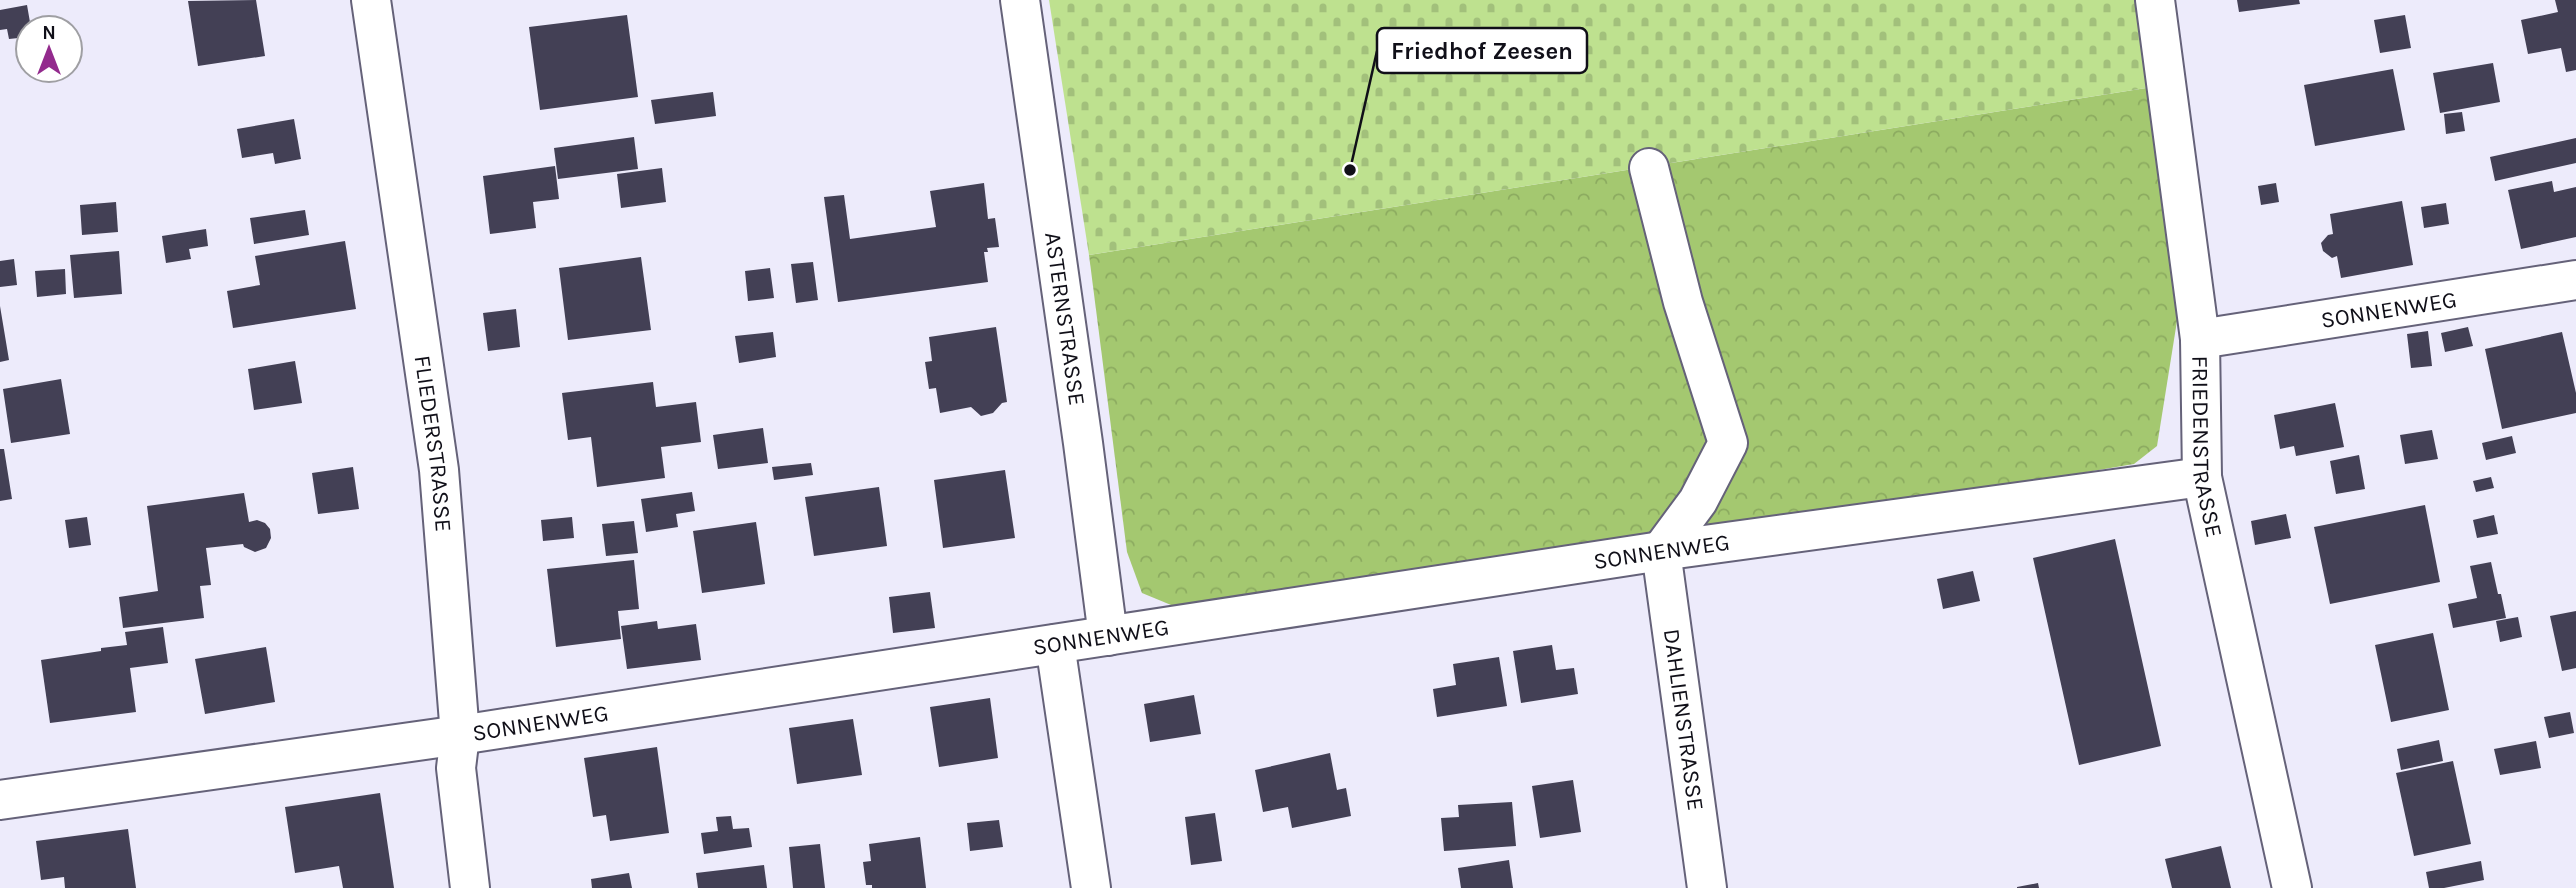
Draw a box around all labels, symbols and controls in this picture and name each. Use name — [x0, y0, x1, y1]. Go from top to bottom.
north arrow — [14, 14, 84, 84]
text: N — [42, 22, 56, 44]
callout: Friedhof Zeesen — [1377, 28, 1587, 73]
text: Friedhof Zeesen — [1391, 37, 1573, 65]
street label: ASTERNSTRASSE — [1039, 230, 1091, 407]
street label: SONNENWEG — [2319, 286, 2459, 334]
street label: FLIEDERSTRASSE — [409, 353, 457, 533]
street label: FRIEDENSTRASSE — [2186, 355, 2228, 540]
street label: SONNENWEG — [1592, 529, 1731, 575]
street label: SONNENWEG — [1031, 614, 1171, 661]
street label: DAHLIENSTRASSE — [1658, 627, 1709, 812]
street label: SONNENWEG — [471, 699, 610, 747]

